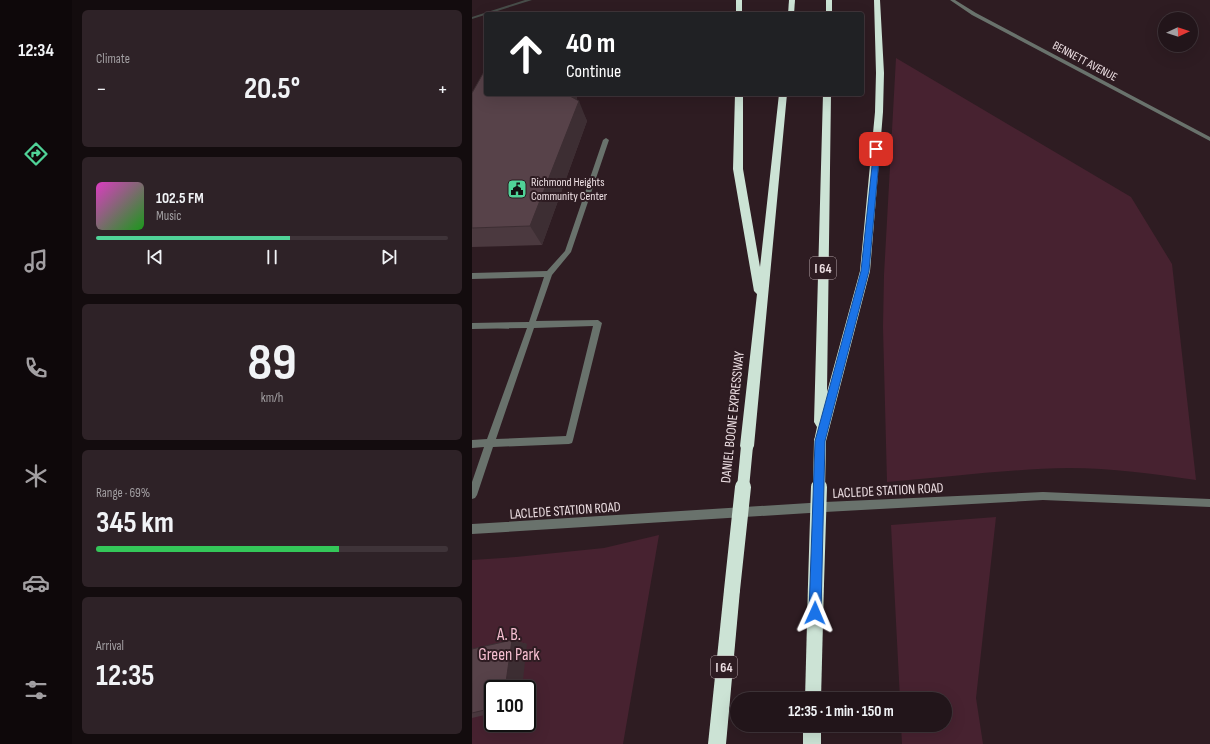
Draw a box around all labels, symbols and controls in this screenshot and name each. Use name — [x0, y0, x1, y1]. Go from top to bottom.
north arrow — [1158, 12, 1198, 52]
map controls — [1158, 12, 1198, 52]
text: 40 m — [566, 27, 615, 60]
icon: ahead — [500, 28, 552, 80]
street label: BENNETT AVENUE — [1050, 38, 1120, 85]
text: 12:34 — [18, 40, 54, 61]
text: Climate — [96, 51, 130, 67]
text: Continue — [566, 61, 621, 82]
text: 20.5° — [244, 71, 300, 107]
text: − — [96, 76, 107, 103]
text: + — [437, 76, 448, 103]
pin — [859, 132, 893, 166]
icon: arrive — [865, 138, 887, 160]
icon: directions — [22, 140, 50, 168]
place label: Richmond Heights Community Center — [531, 175, 608, 204]
public building icon: Richmond Heights Community Center — [506, 178, 528, 200]
text: 102.5 FM — [156, 189, 204, 208]
text: Music — [156, 208, 181, 224]
icon: previous — [144, 246, 166, 268]
icon: pause — [261, 246, 283, 268]
icon: next — [378, 246, 400, 268]
icon: music — [22, 247, 50, 275]
road number: I 64 — [810, 257, 836, 279]
text: 89 — [247, 332, 297, 395]
street label: DANIEL BOONE EXPRESSWAY — [717, 350, 748, 484]
icon: phone — [22, 354, 50, 382]
text: km/h — [261, 390, 283, 406]
icon: climate — [22, 462, 50, 490]
street label: LACLEDE STATION ROAD — [832, 479, 944, 502]
text: Range · 69% — [96, 485, 150, 501]
street label: LACLEDE STATION ROAD — [509, 498, 621, 523]
text: 345 km — [96, 505, 174, 541]
icon: car — [22, 569, 50, 597]
position arrow — [794, 592, 836, 634]
park label: A. B. Green Park — [478, 625, 540, 665]
text: Arrival — [96, 638, 124, 654]
road number: I 64 — [711, 656, 737, 678]
text: 12:35 — [96, 658, 155, 694]
icon: filters — [22, 676, 50, 704]
speed limit sign: 100 — [484, 680, 536, 732]
text: 12:35 · 1 min · 150 m — [788, 702, 894, 721]

